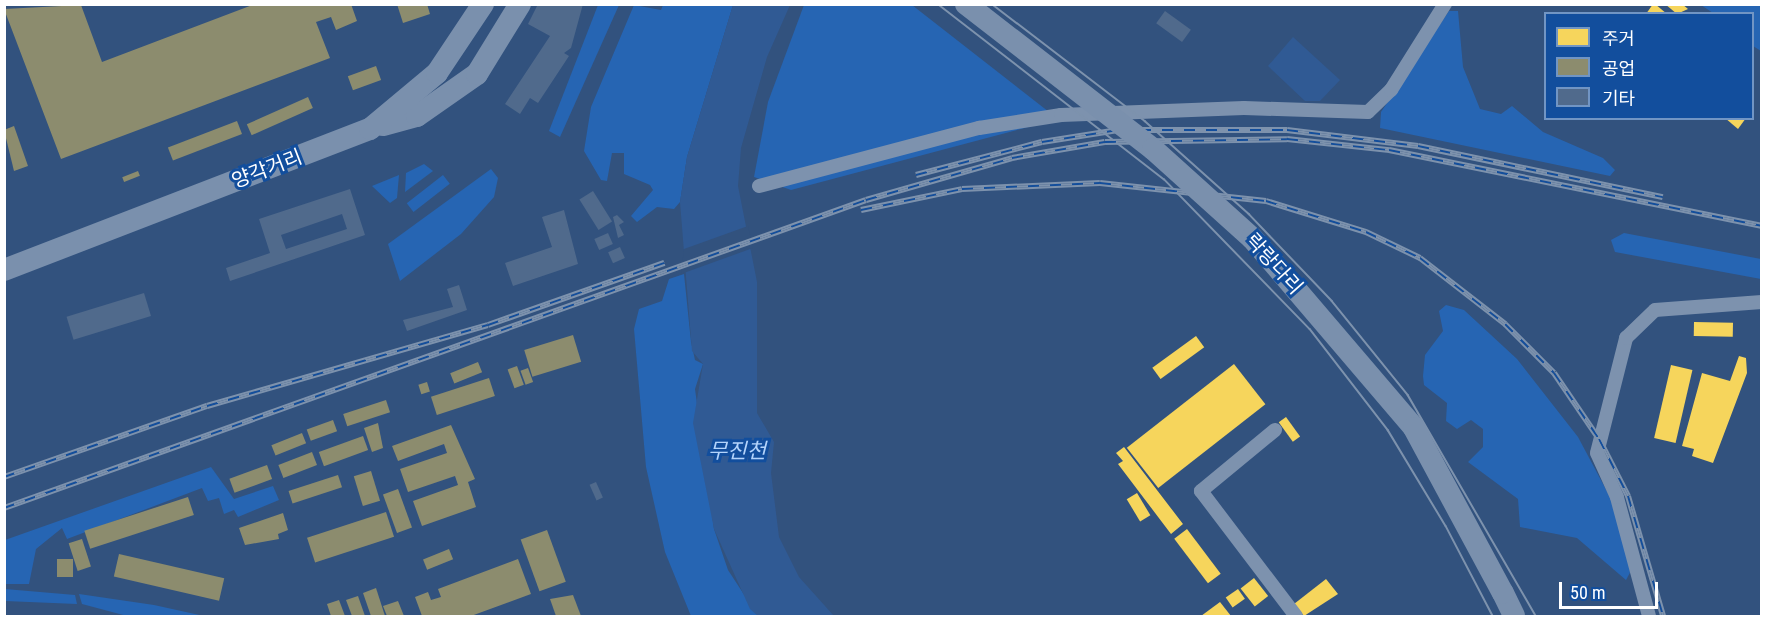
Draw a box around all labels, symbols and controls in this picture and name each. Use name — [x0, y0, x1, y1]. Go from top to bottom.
legend — [1544, 12, 1754, 120]
text: 주거 — [1602, 28, 1635, 49]
text: 공업 — [1602, 58, 1635, 79]
text: 기타 — [1602, 88, 1635, 109]
street label: 양각거리 — [228, 145, 306, 193]
street label: 락랑다리 — [1240, 229, 1308, 299]
water label: 무진천 — [708, 438, 766, 464]
scale bar — [1562, 570, 1661, 608]
text: 50 m — [1570, 582, 1605, 603]

